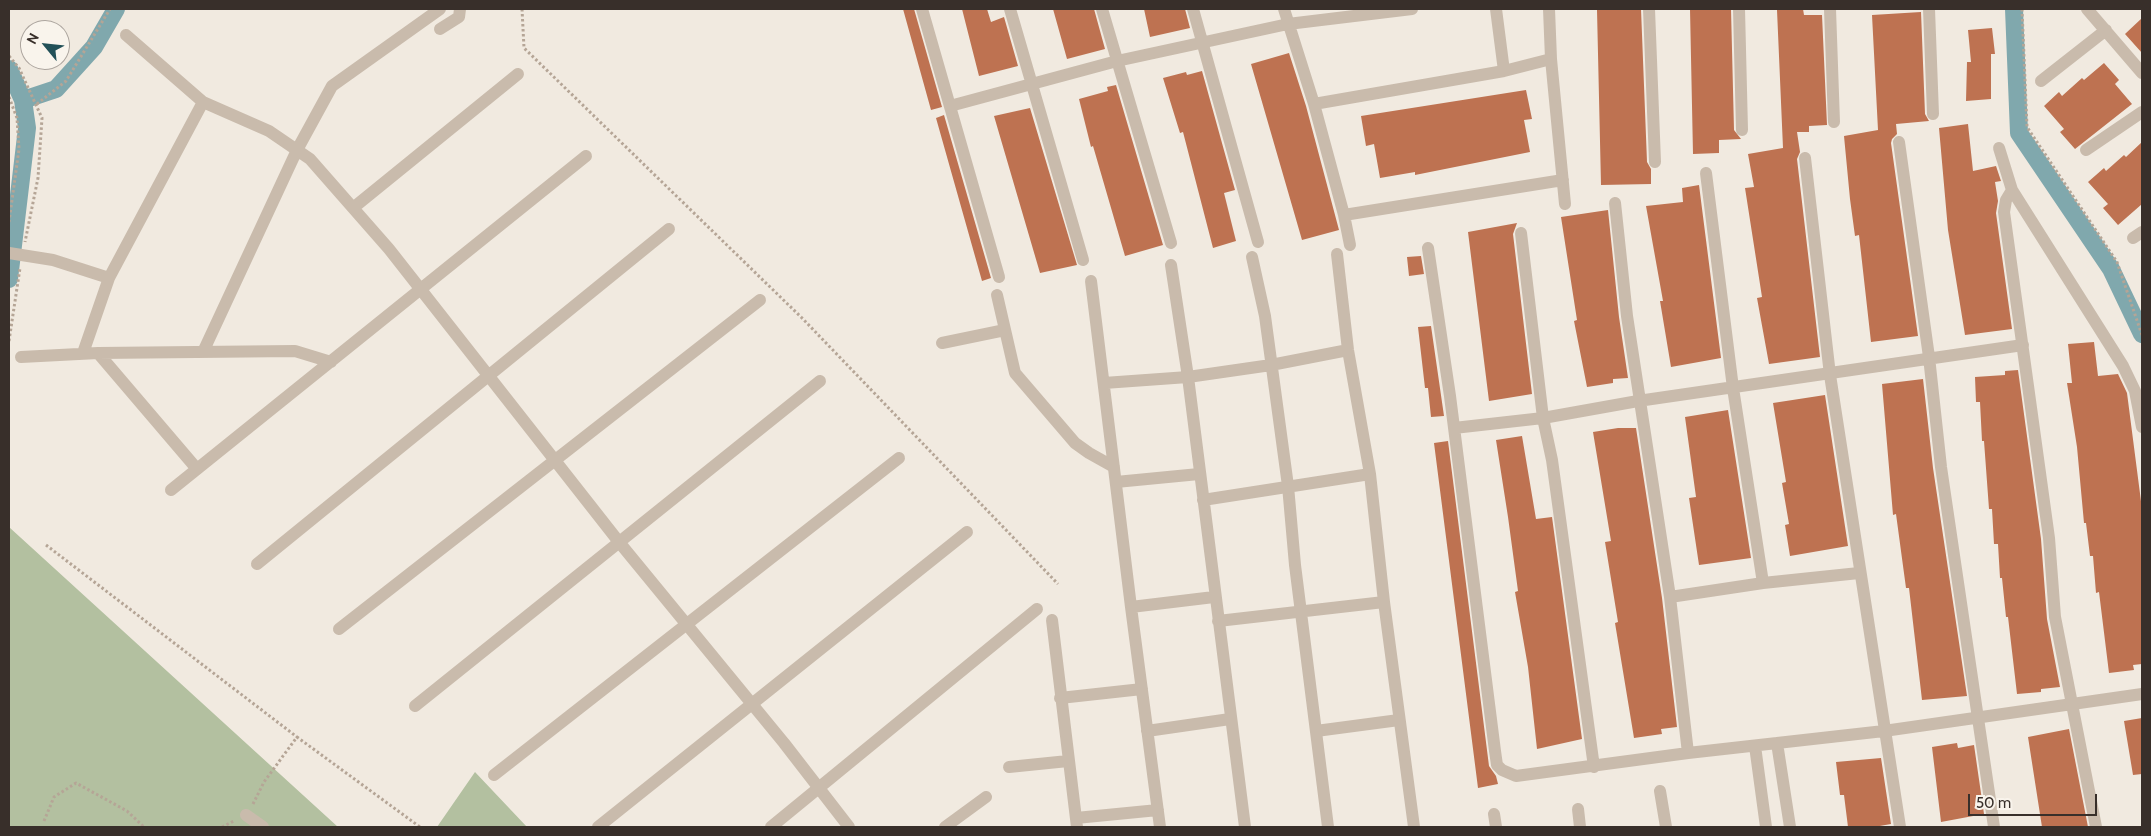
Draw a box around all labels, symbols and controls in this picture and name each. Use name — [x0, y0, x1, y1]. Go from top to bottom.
north arrow — [20, 20, 70, 70]
text: N — [22, 30, 43, 47]
scale bar — [1971, 784, 2100, 816]
text: 50 m — [1976, 794, 2011, 812]

